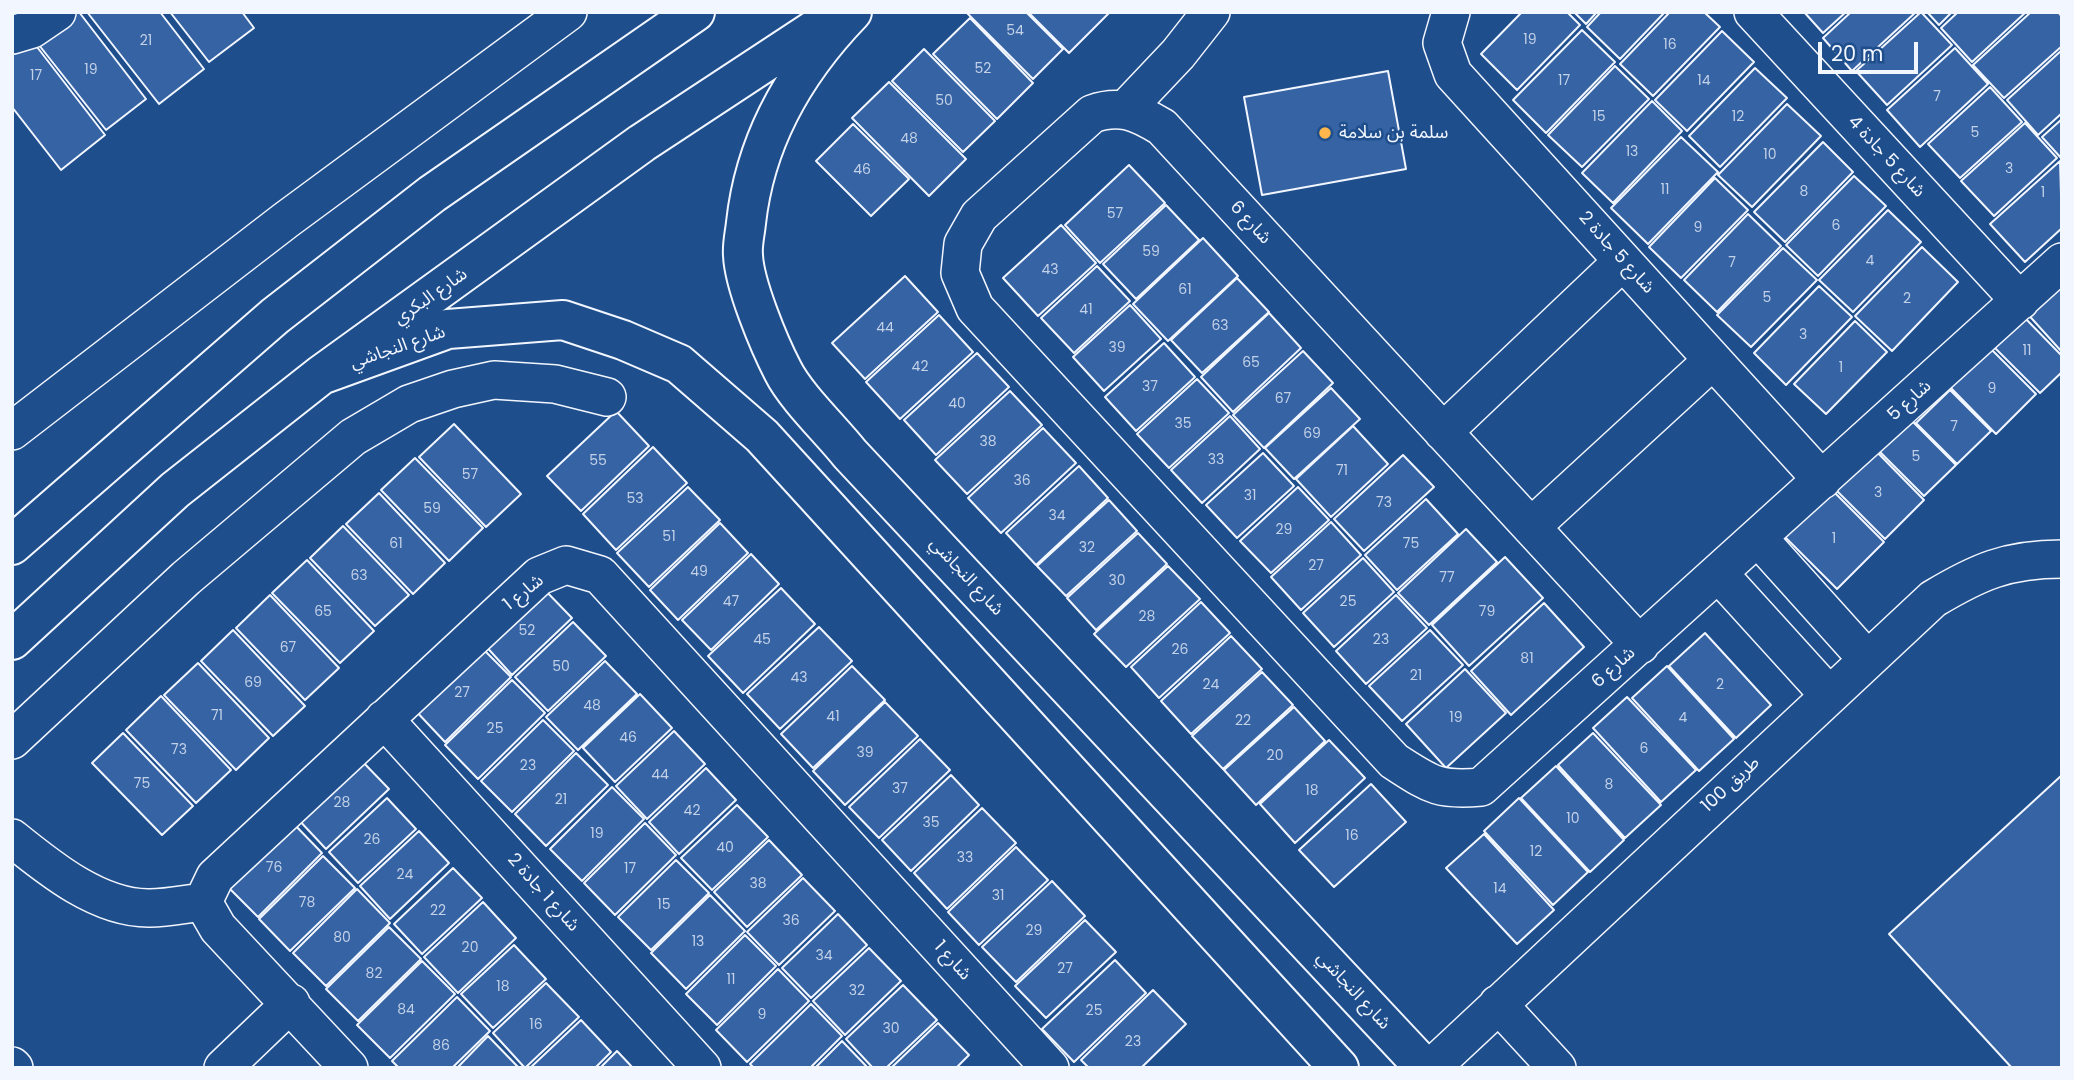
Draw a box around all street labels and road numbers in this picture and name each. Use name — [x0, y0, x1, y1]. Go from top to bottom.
street label: شارع 5 جادة 4 — [1843, 112, 1929, 202]
street label: شارع 6 — [1225, 197, 1275, 249]
street label: شارع 5 جادة 2 — [1574, 208, 1658, 298]
street label: شارع البكري — [390, 264, 472, 330]
street label: شارع النجاشي — [348, 322, 448, 374]
street label: شارع 5 — [1884, 376, 1936, 426]
street label: شارع النجاشي — [924, 533, 1008, 621]
street label: شارع 1 — [499, 570, 549, 616]
street label: شارع 6 — [1588, 643, 1640, 693]
street label: طريق 100 — [1697, 753, 1765, 817]
street label: شارع 1 جادة 2 — [502, 850, 584, 936]
street label: شارع 1 — [929, 937, 975, 985]
street label: شارع النجاشي — [1311, 947, 1395, 1035]

